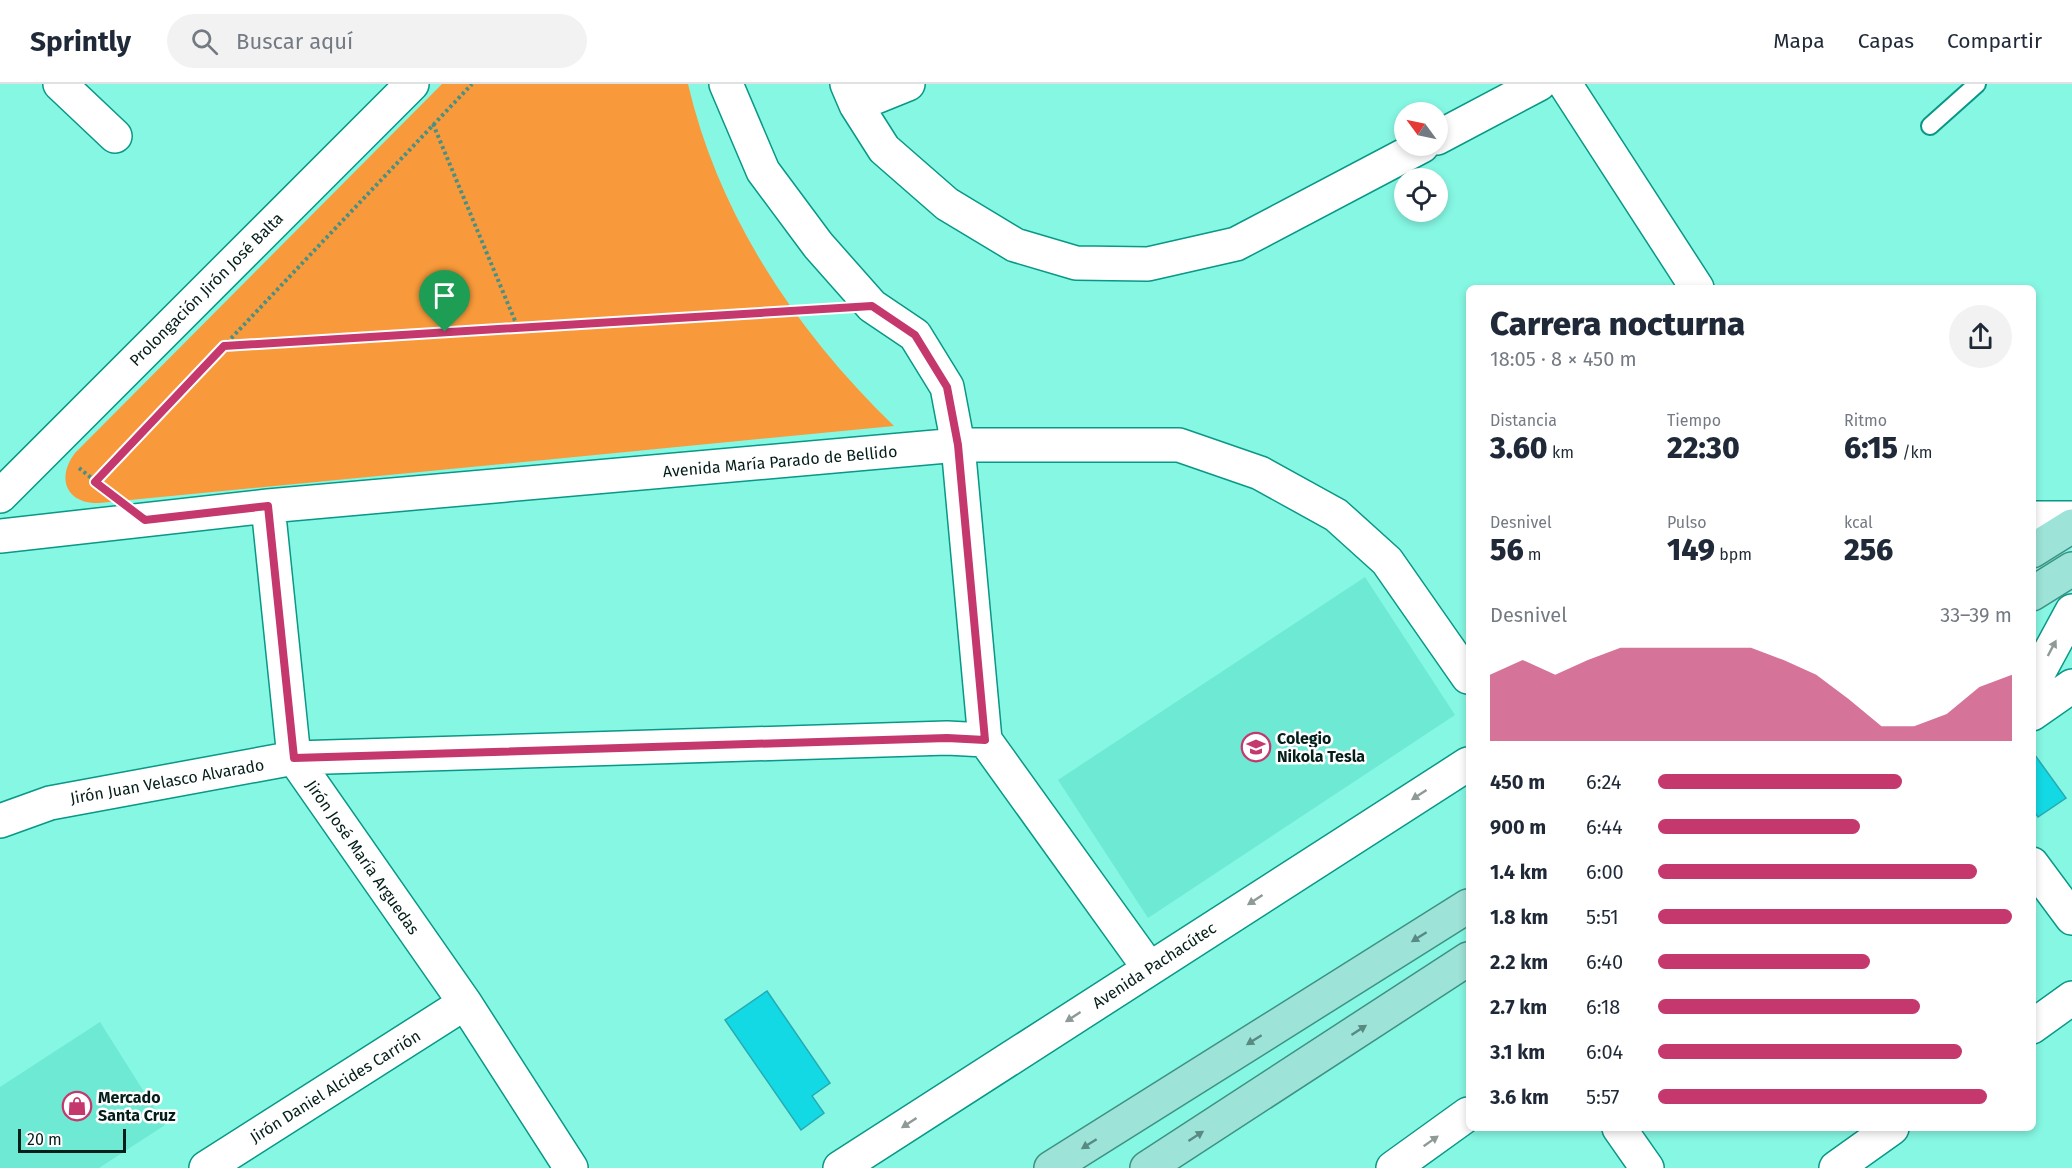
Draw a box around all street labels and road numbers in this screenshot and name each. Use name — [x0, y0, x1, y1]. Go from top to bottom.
street label: Prolongación Jirón José Balta — [126, 209, 287, 370]
street label: Avenida María Parado de Bellido — [662, 442, 898, 481]
street label: Jirón Juan Velasco Alvarado — [69, 755, 266, 808]
street label: Jirón José María Arguedas — [302, 776, 423, 938]
street label: Avenida Pachacútec — [1089, 918, 1220, 1013]
street label: Jirón Daniel Alcides Carrión — [246, 1026, 424, 1147]

